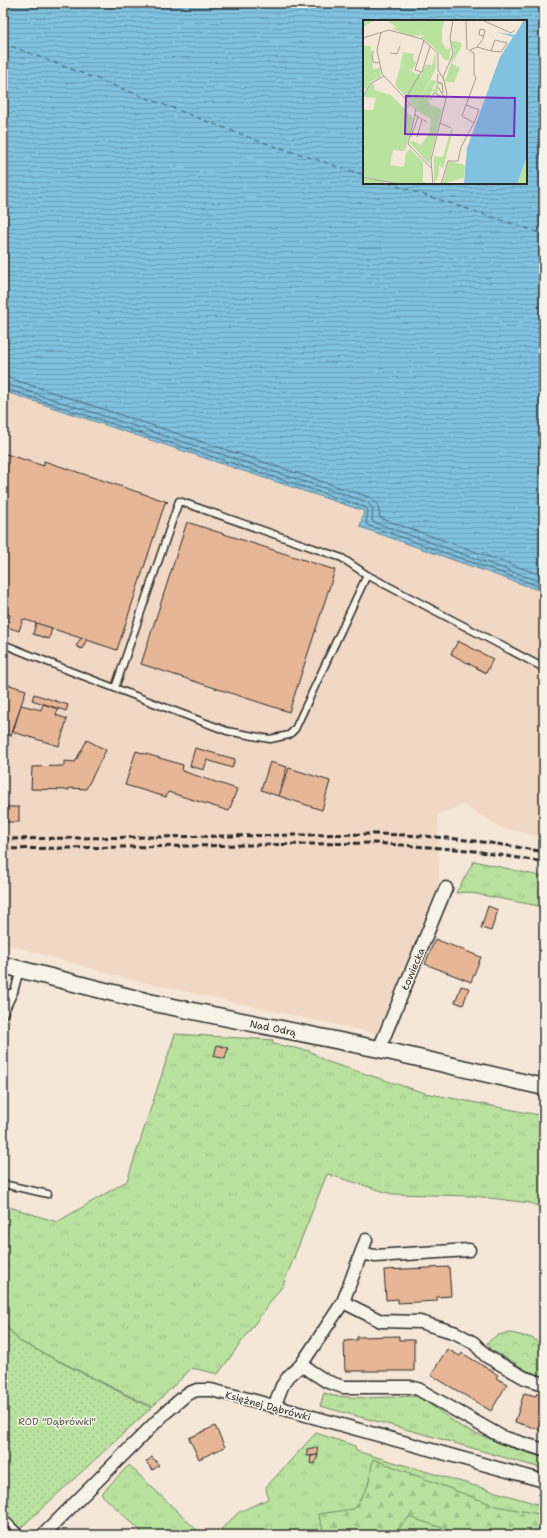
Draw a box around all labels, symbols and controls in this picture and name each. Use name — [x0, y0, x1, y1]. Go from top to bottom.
inset map — [363, 20, 527, 184]
street label: Łowiecka — [398, 945, 428, 993]
street label: Nad Odrą — [249, 1017, 298, 1039]
street label: Księżnej Dąbrówki — [224, 1388, 312, 1424]
park label: ROD "Dąbrówki" — [18, 1415, 96, 1428]

